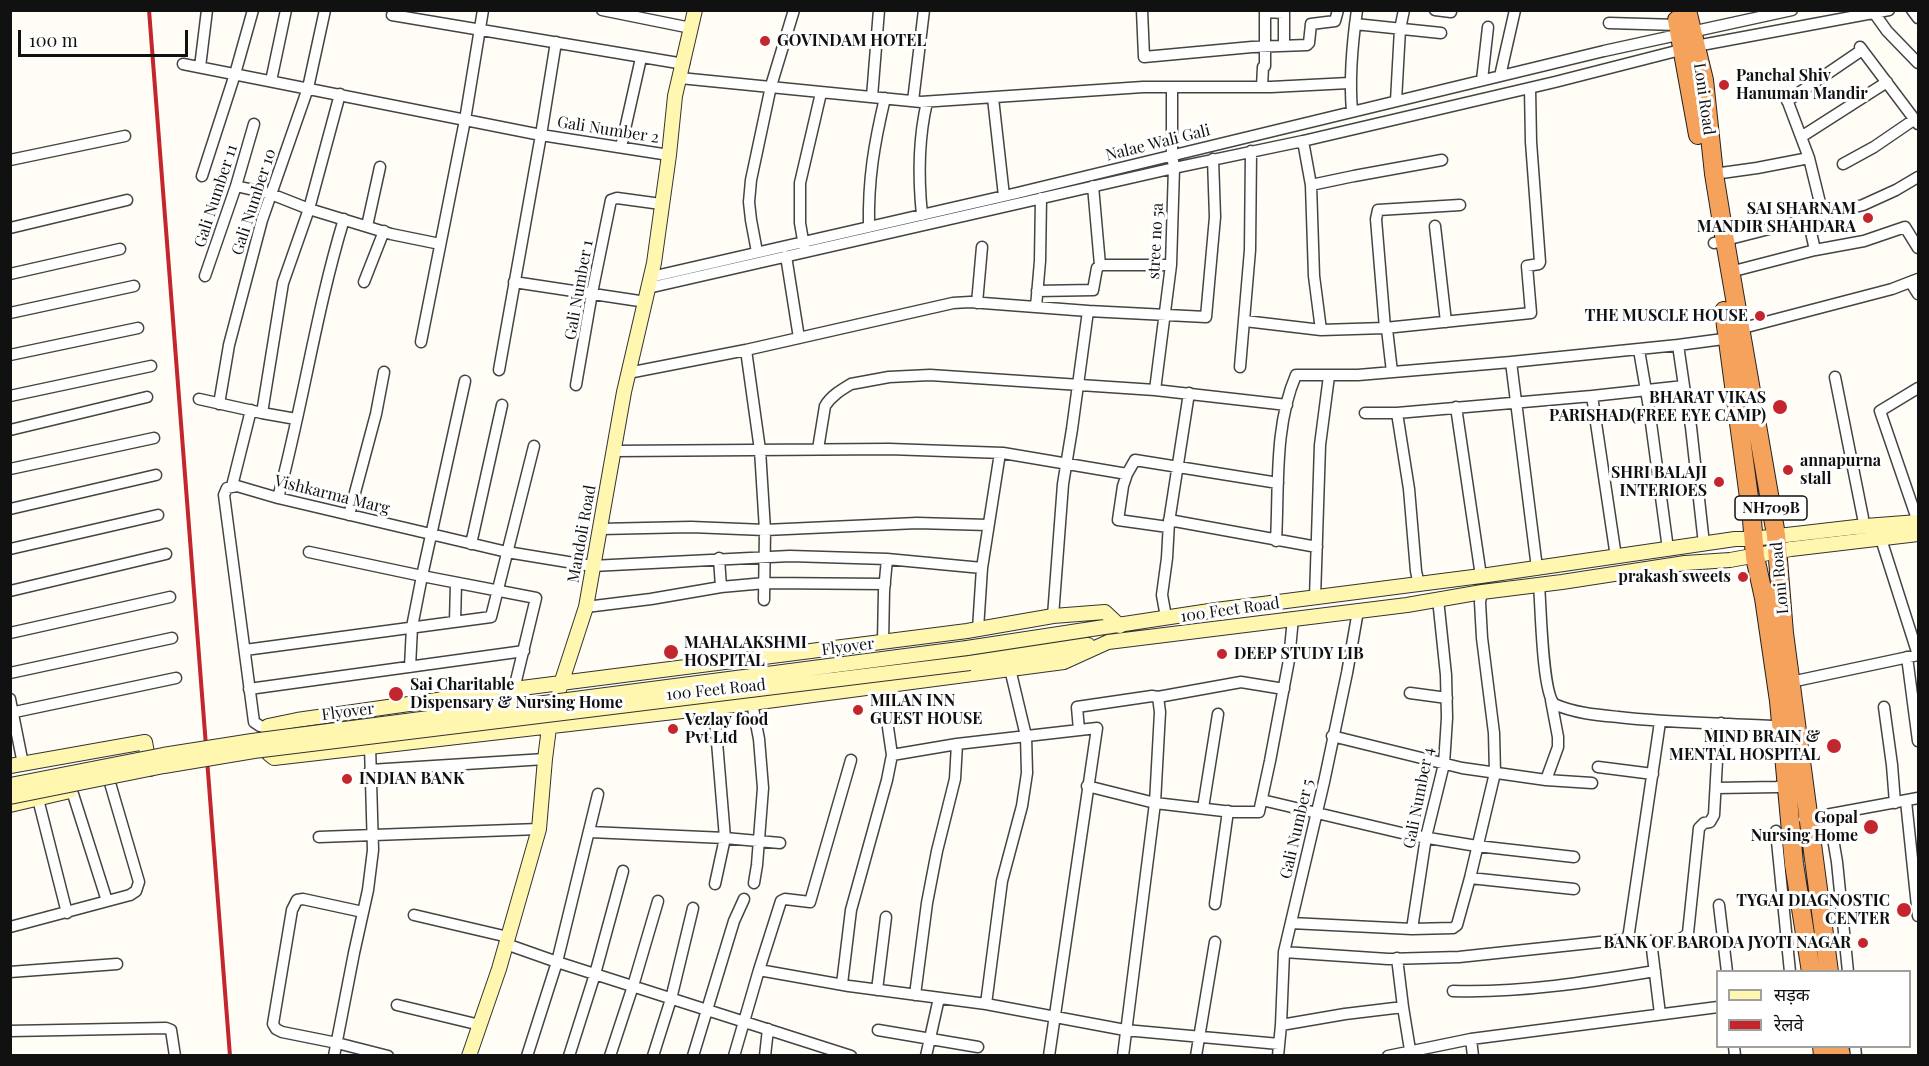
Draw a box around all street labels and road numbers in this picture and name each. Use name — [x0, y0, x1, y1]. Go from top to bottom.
street label: Loni Road — [1689, 62, 1719, 136]
street label: Gali Number 2 — [556, 112, 660, 148]
street label: Nalae Wali Gali — [1104, 121, 1212, 165]
street label: Gali Number 11 — [190, 142, 242, 250]
street label: Gali Number 10 — [228, 146, 280, 258]
street label: stree no 5a — [1144, 202, 1168, 280]
street label: Gali Number 1 — [561, 239, 597, 341]
street label: Vishkarma Marg — [272, 471, 392, 519]
street label: Mandoli Road — [564, 484, 600, 584]
road number: NH709B — [1735, 496, 1807, 520]
street label: Loni Road — [1767, 541, 1793, 615]
street label: 100 Feet Road — [1179, 594, 1281, 626]
street label: Flyover — [821, 634, 875, 660]
street label: 100 Feet Road — [665, 675, 767, 705]
street label: Flyover — [321, 699, 375, 725]
street label: Gali Number 4 — [1400, 746, 1438, 850]
street label: Gali Number 5 — [1276, 777, 1318, 881]

